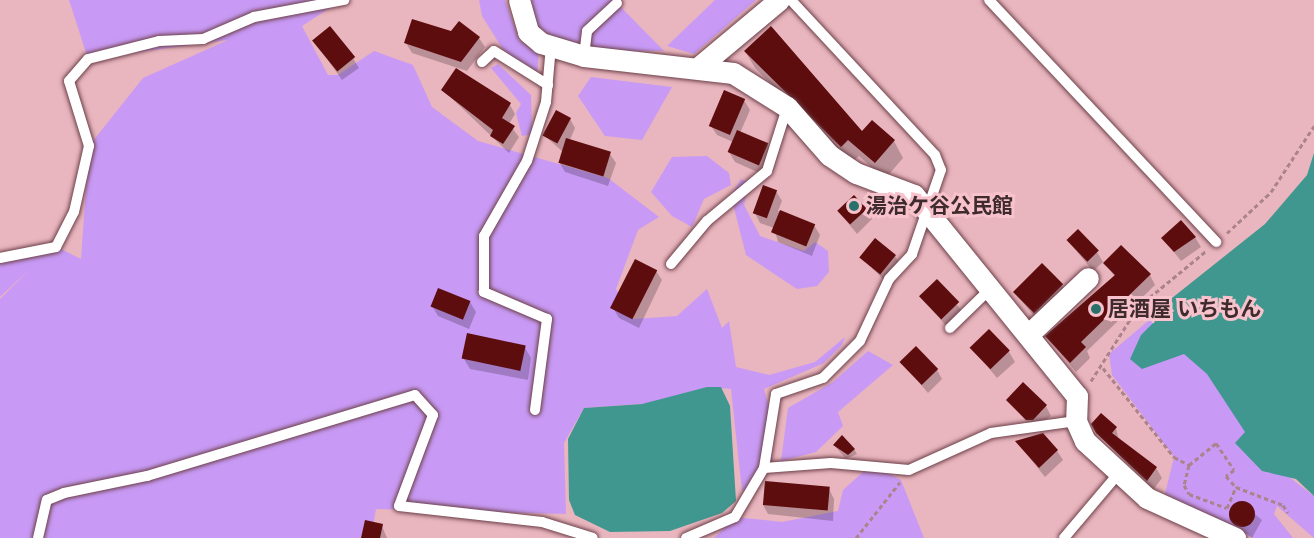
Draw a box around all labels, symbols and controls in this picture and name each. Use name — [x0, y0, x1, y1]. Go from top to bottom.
place label: 湯治ケ谷公民館 — [866, 193, 1013, 219]
marker: 湯治ケ谷公民館 — [847, 199, 861, 213]
place label: 居酒屋 いちもん — [1108, 296, 1261, 322]
marker: 居酒屋 いちもん — [1089, 302, 1103, 316]

